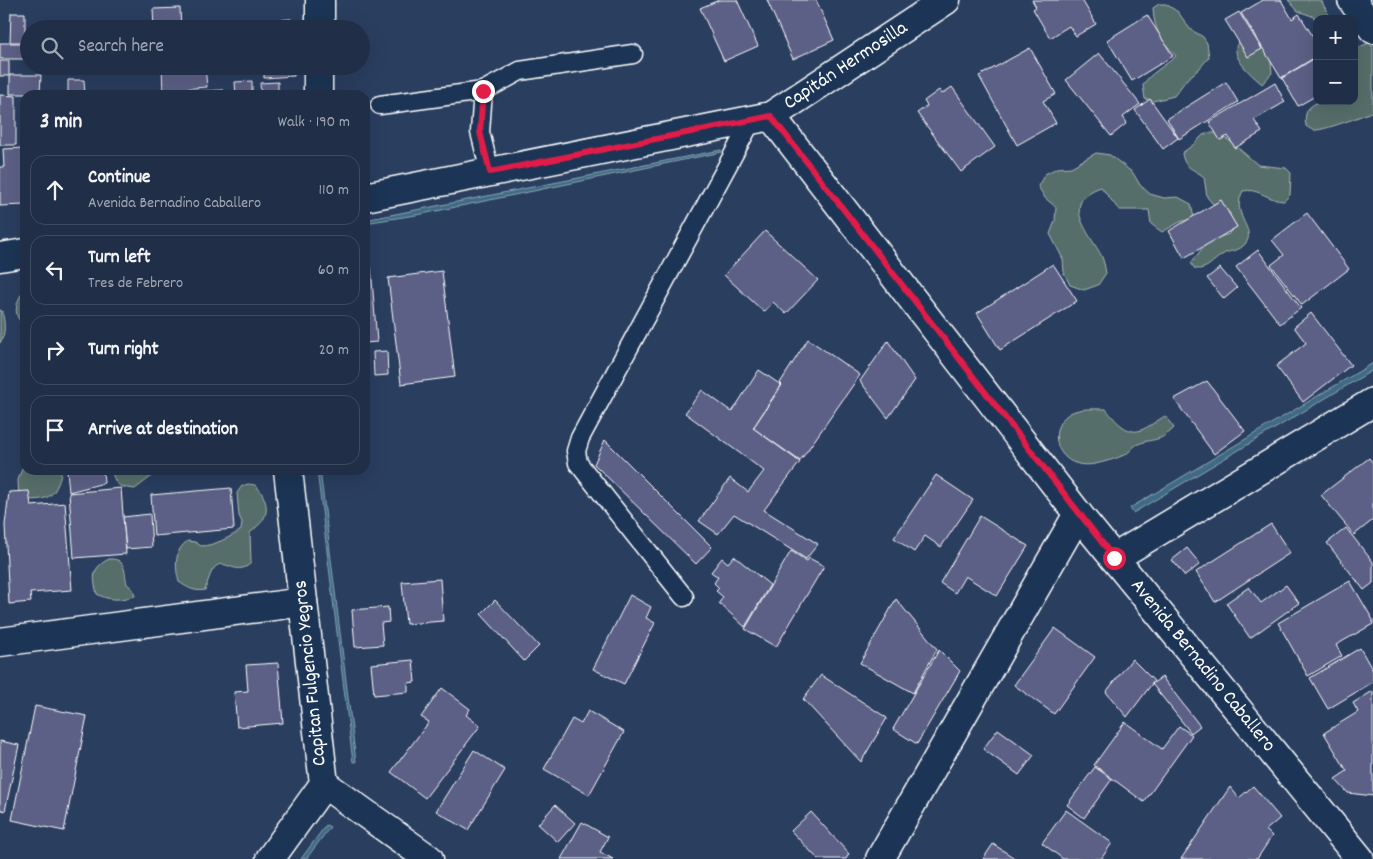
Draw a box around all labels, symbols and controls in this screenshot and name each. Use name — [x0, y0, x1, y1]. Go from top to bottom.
street label: Capitán Hermosilla — [778, 15, 914, 118]
map controls — [1313, 15, 1358, 105]
button: + — [1313, 15, 1358, 60]
search box — [20, 20, 370, 75]
icon: search — [38, 34, 66, 62]
text: Search here — [78, 34, 164, 61]
button: − — [1313, 60, 1358, 105]
route end — [472, 80, 495, 103]
text: 3 min — [40, 108, 82, 138]
text: Walk · 190 m — [278, 111, 350, 134]
text: Continue — [88, 165, 150, 192]
icon: ahead — [41, 176, 69, 204]
text: 110 m — [319, 179, 349, 202]
text: Avenida Bernadino Caballero — [88, 192, 261, 215]
text: Turn left — [88, 245, 151, 272]
icon: left — [41, 256, 69, 284]
text: 60 m — [318, 259, 349, 282]
text: Tres de Febrero — [88, 272, 183, 295]
icon: right — [41, 336, 69, 364]
text: Turn right — [88, 337, 159, 364]
text: 20 m — [319, 339, 349, 362]
icon: arrive — [41, 416, 69, 444]
text: Arrive at destination — [88, 417, 238, 444]
route start — [1103, 547, 1126, 570]
street label: Avenida Bernadino Caballero — [1123, 573, 1282, 759]
street label: Capitan Fulgencio Yegros — [287, 579, 335, 767]

